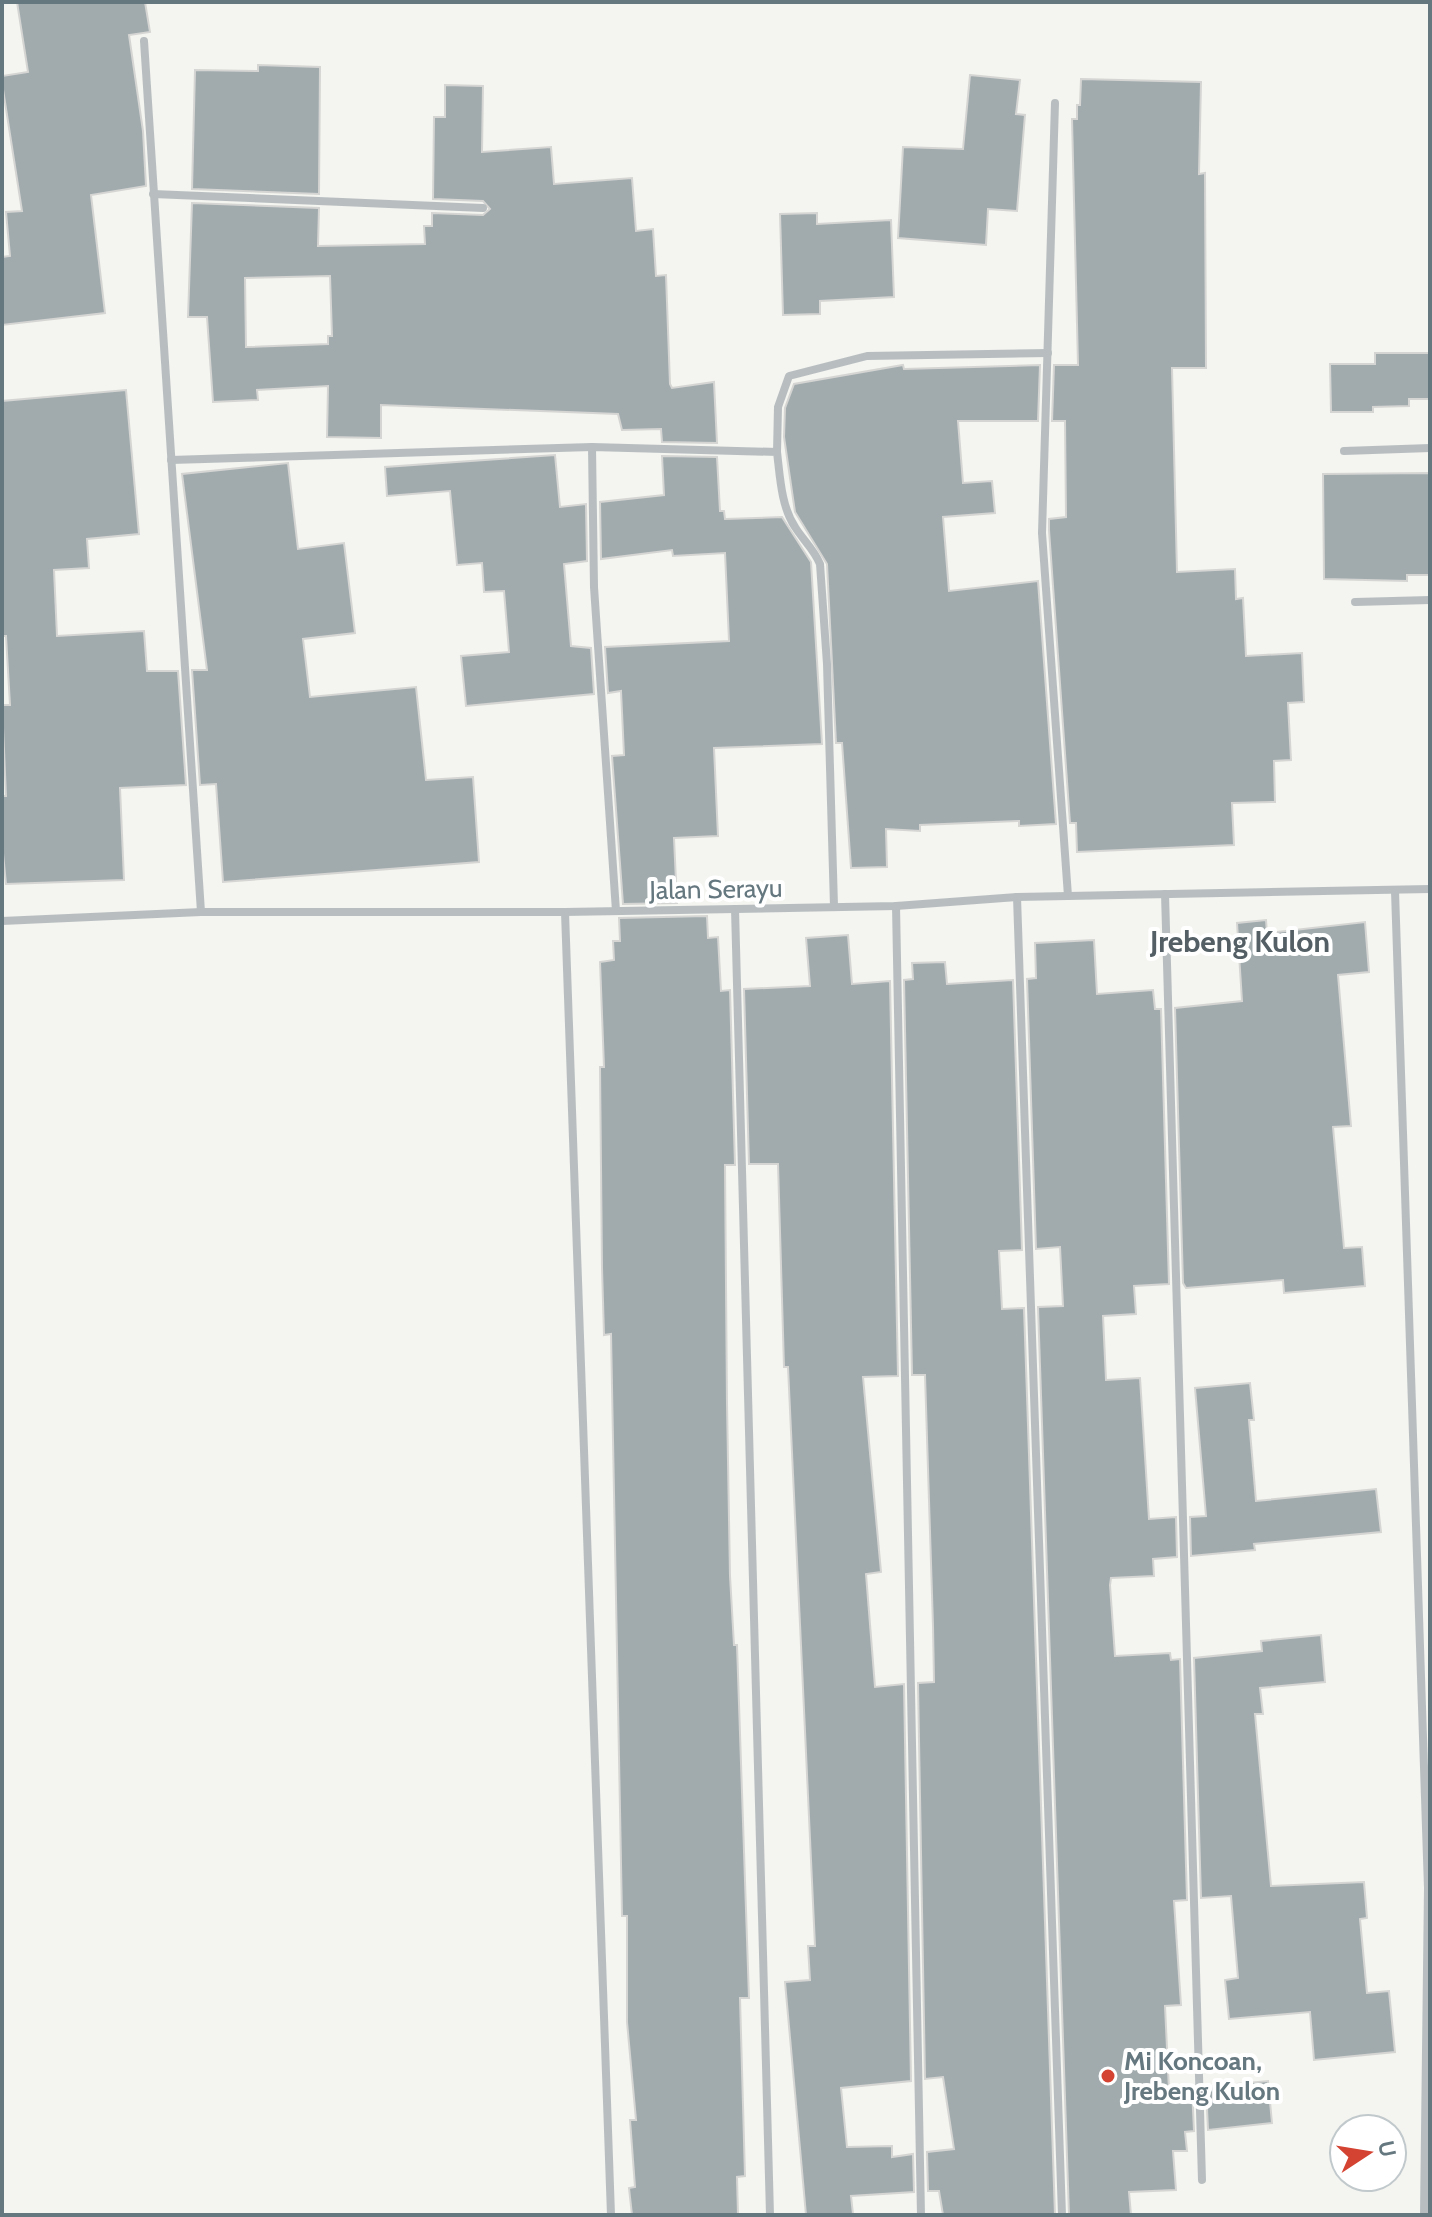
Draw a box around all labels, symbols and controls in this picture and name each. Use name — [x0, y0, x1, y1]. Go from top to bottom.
street label: Jalan Serayu — [648, 872, 783, 906]
district label: Jrebeng Kulon — [1149, 923, 1330, 960]
place label: Mi Koncoan, Jrebeng Kulon — [1123, 2045, 1280, 2107]
marker: Mi Koncoan, Jrebeng Kulon — [1099, 2067, 1117, 2085]
north arrow — [1328, 2113, 1408, 2193]
text: U — [1372, 2138, 1402, 2159]

